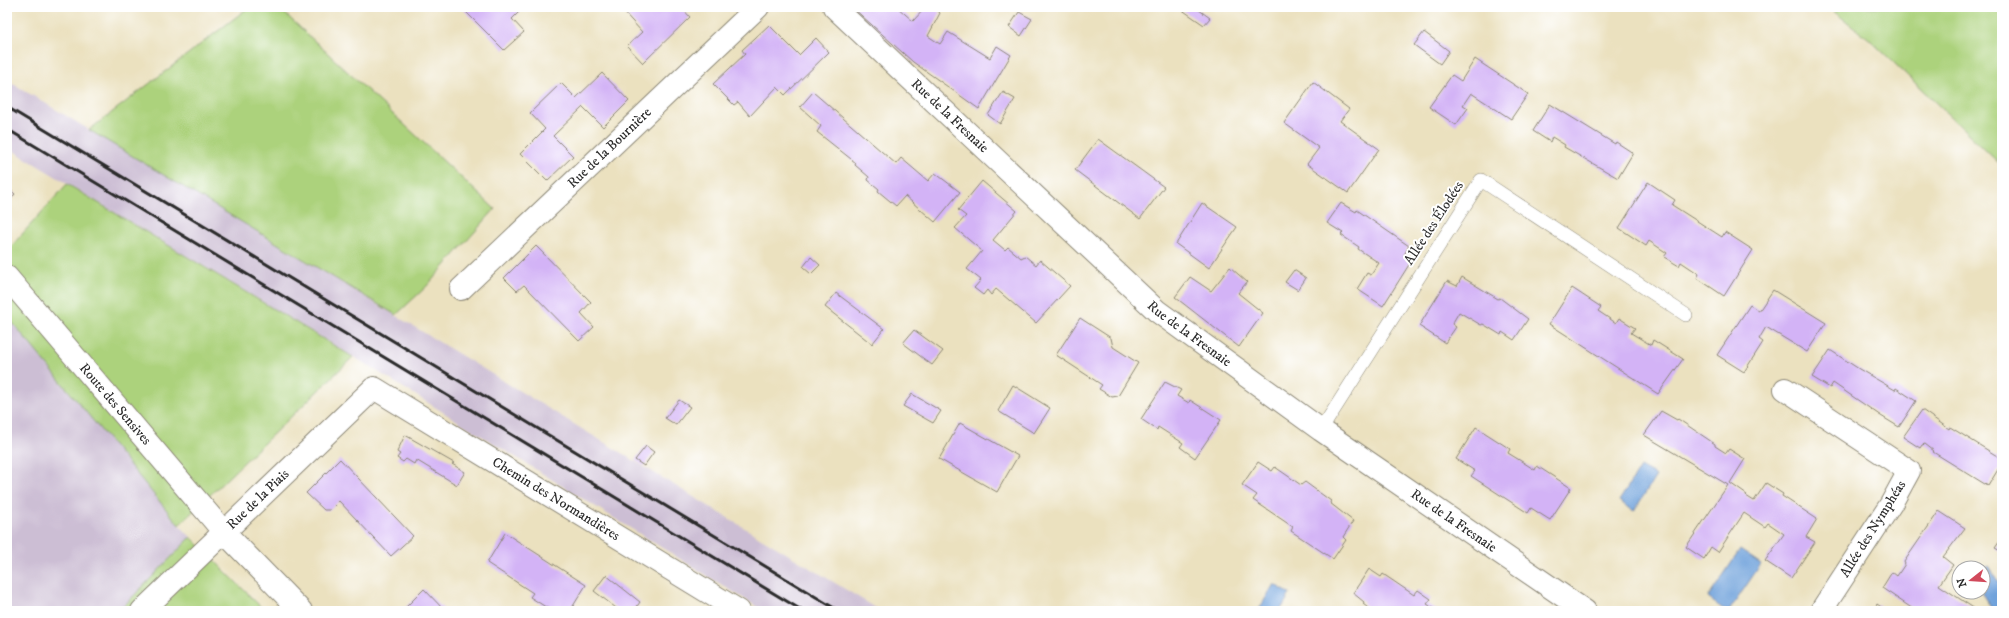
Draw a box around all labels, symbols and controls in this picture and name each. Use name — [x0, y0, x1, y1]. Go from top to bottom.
street label: Rue de la Fresnaie — [907, 75, 993, 157]
street label: Rue de la Bournière — [564, 104, 656, 192]
street label: Allée des Élodées — [1400, 177, 1468, 268]
street label: Rue de la Fresnaie — [1143, 297, 1235, 371]
street label: Route des Sensives — [75, 360, 155, 449]
street label: Chemin des Normandières — [489, 453, 623, 545]
street label: Rue de la Piais — [223, 465, 293, 534]
street label: Allée des Nymphéas — [1836, 477, 1910, 581]
street label: Rue de la Fresnaie — [1407, 485, 1500, 557]
north arrow — [1951, 560, 1991, 600]
text: N — [1954, 576, 1970, 589]

